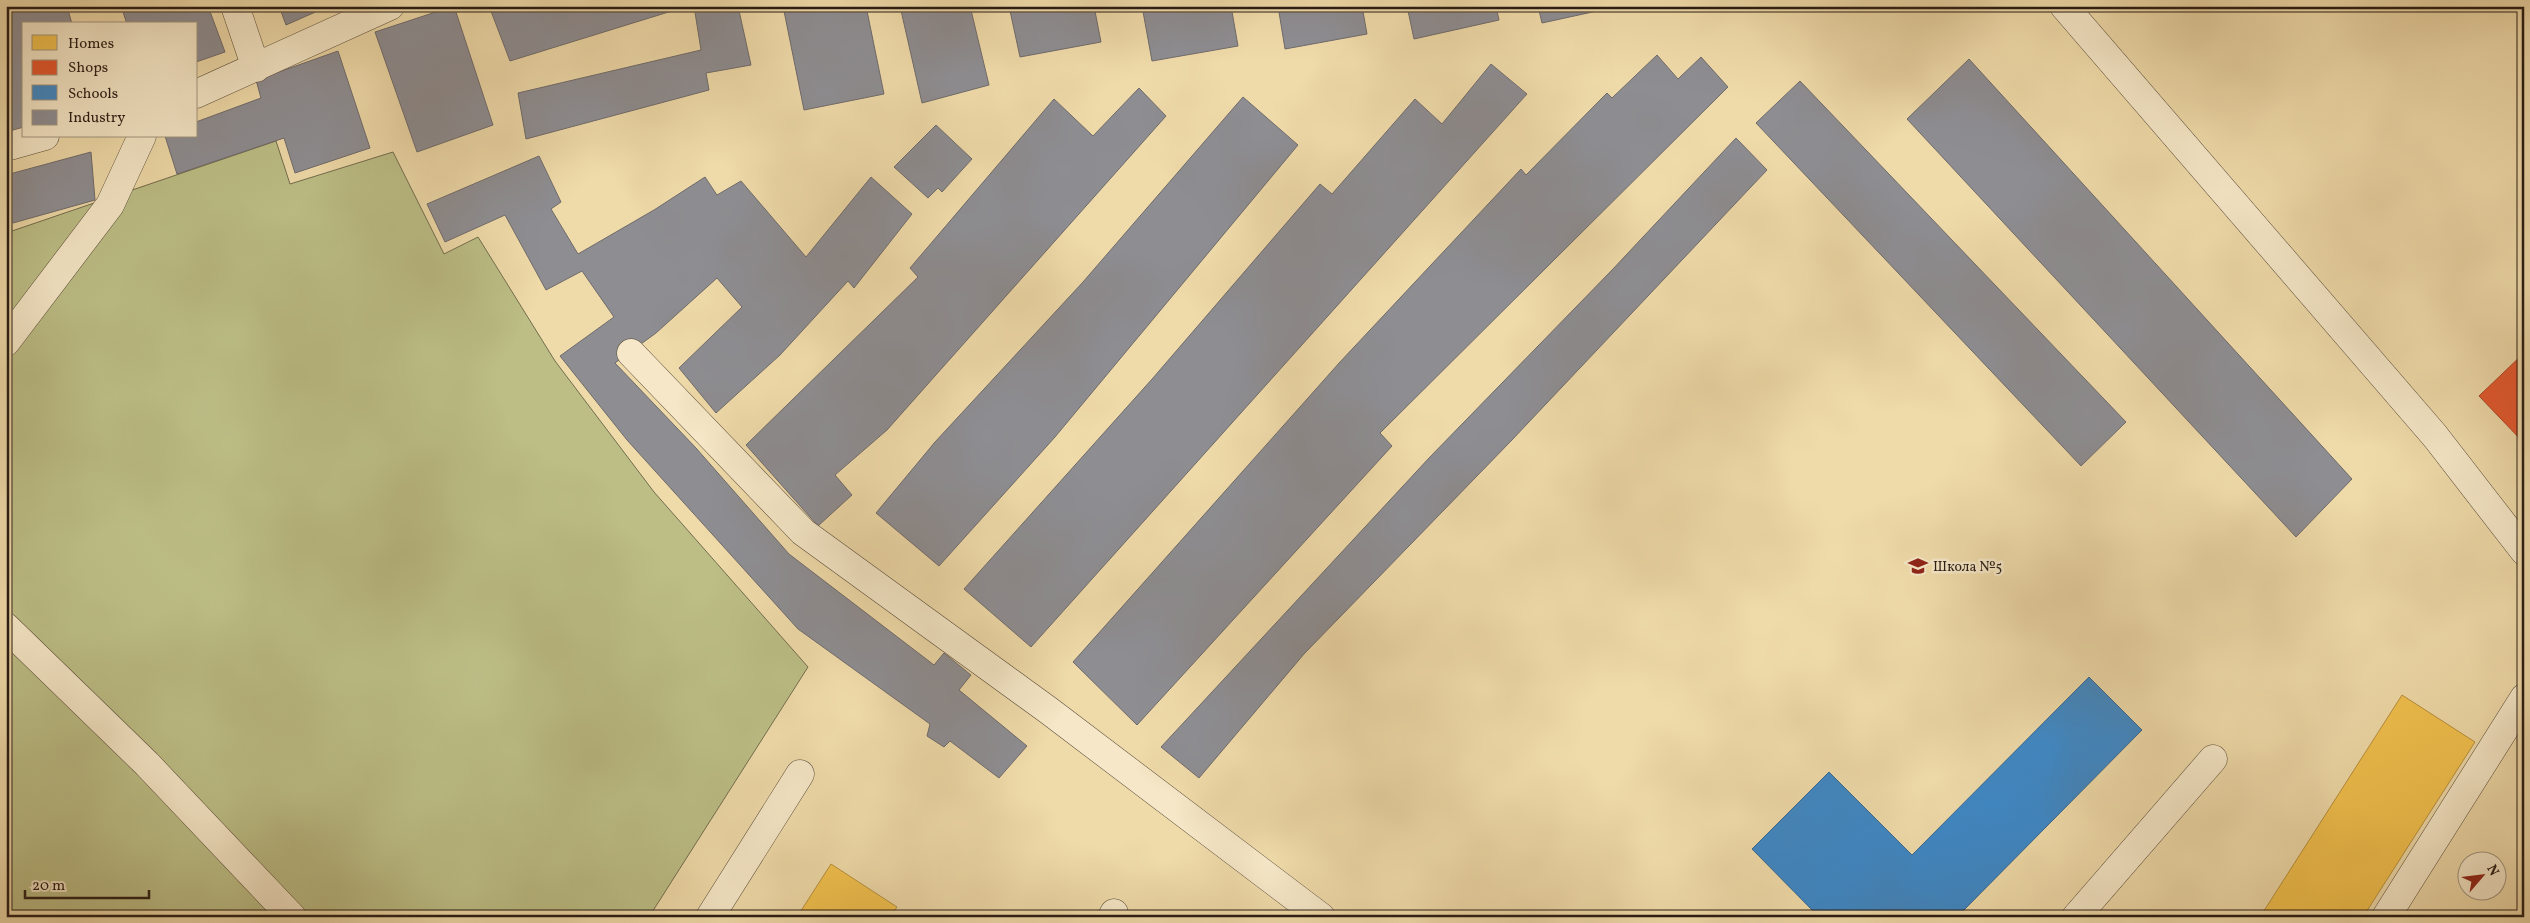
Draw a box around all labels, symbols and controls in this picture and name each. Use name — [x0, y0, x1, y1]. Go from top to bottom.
legend — [22, 22, 198, 138]
text: Homes — [68, 34, 114, 55]
text: Shops — [68, 58, 108, 79]
text: Schools — [68, 84, 118, 105]
text: Industry — [68, 108, 125, 129]
school or university icon: Школа №5 — [1907, 555, 1929, 577]
place label: Школа №5 — [1933, 558, 2002, 577]
north arrow — [2458, 850, 2508, 900]
text: N — [2481, 862, 2503, 880]
scale bar — [25, 868, 149, 900]
text: 20 m — [32, 876, 65, 897]

